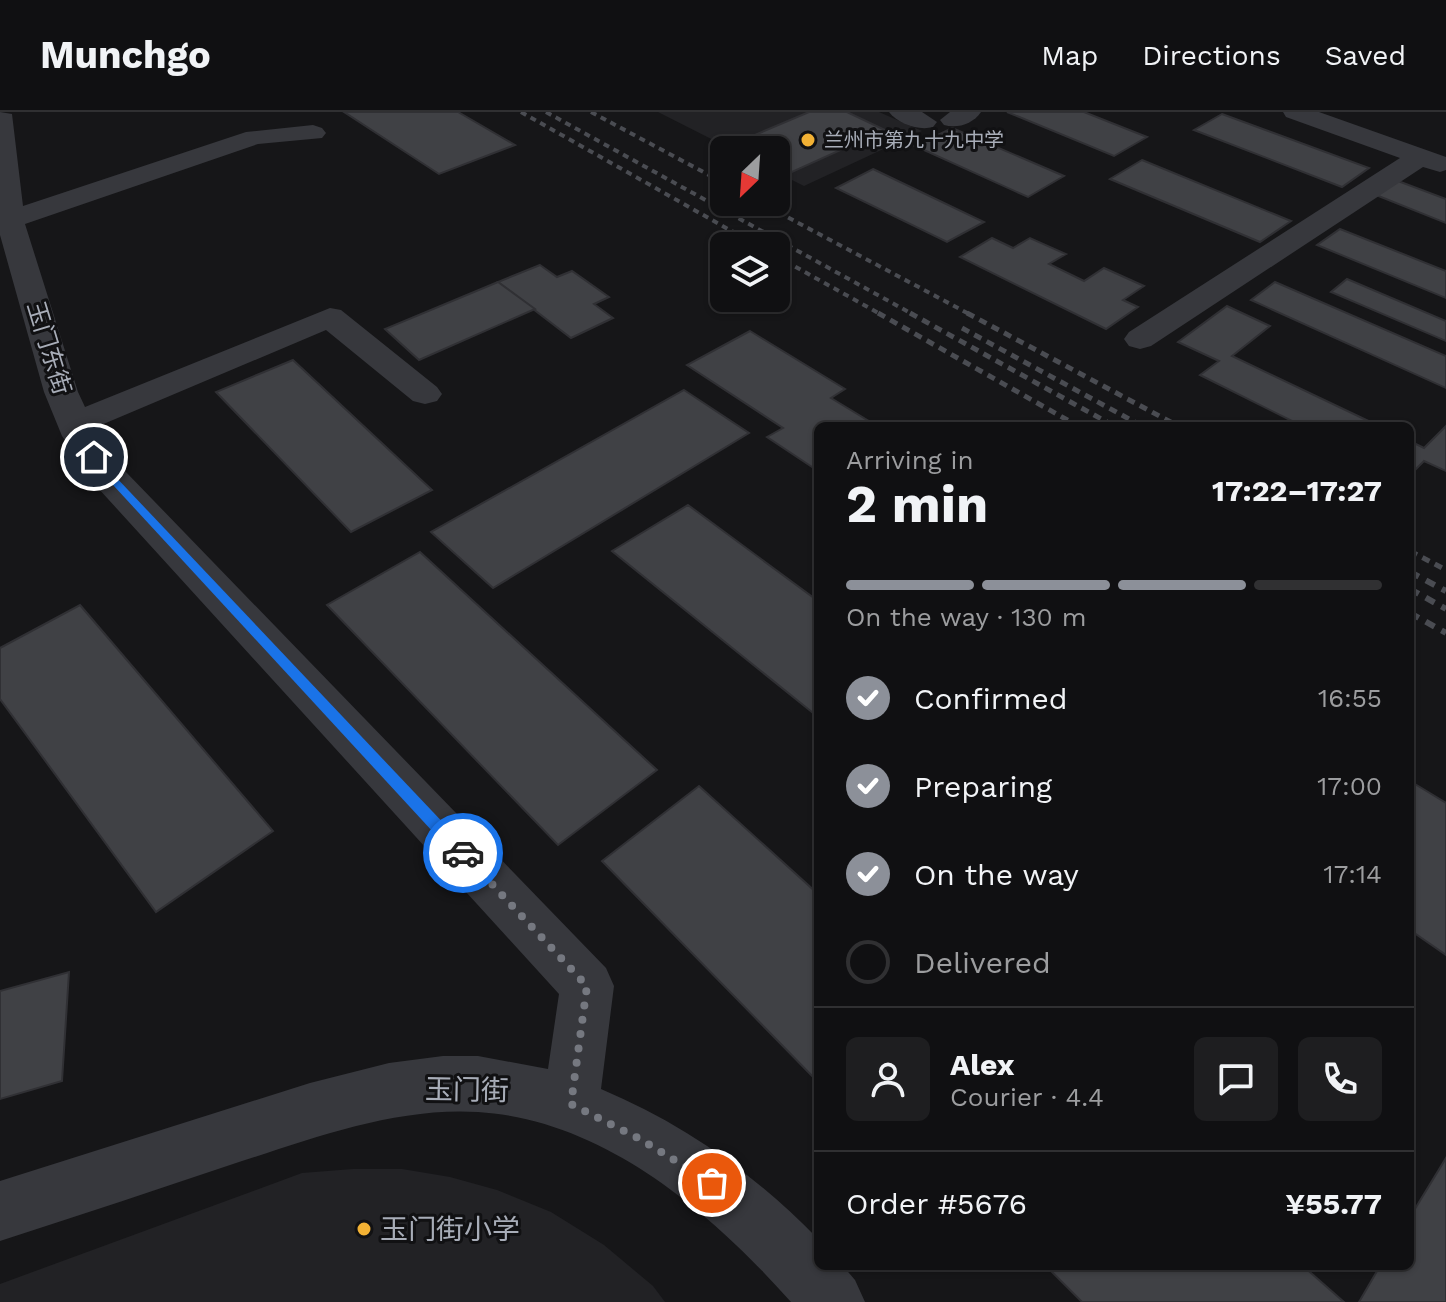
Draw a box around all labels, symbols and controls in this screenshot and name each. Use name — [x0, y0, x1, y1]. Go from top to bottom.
text: Munchgo — [40, 33, 211, 77]
text: Map — [1041, 39, 1098, 72]
text: Directions — [1142, 39, 1281, 72]
text: Saved — [1325, 39, 1406, 72]
place label: 兰州市第九十九中学 — [824, 128, 1004, 152]
marker: 兰州市第九十九中学 — [799, 131, 817, 149]
north arrow — [710, 136, 790, 216]
map controls — [710, 136, 790, 312]
button: layers — [710, 232, 790, 312]
street label: 玉门东街 — [22, 298, 76, 398]
pin — [60, 423, 128, 491]
icon: home — [72, 435, 116, 479]
text: Arriving in — [846, 445, 974, 475]
text: 17:22–17:27 — [1212, 473, 1382, 508]
text: 2 min — [846, 474, 988, 535]
text: On the way · 130 m — [846, 602, 1086, 632]
icon: check — [846, 676, 890, 720]
text: Confirmed — [914, 681, 1068, 716]
text: 16:55 — [1318, 683, 1382, 713]
icon: check — [846, 764, 890, 808]
text: Preparing — [914, 769, 1052, 804]
text: 17:00 — [1317, 771, 1382, 801]
courier — [423, 813, 503, 893]
icon: car — [441, 831, 485, 875]
icon: check — [846, 852, 890, 896]
text: On the way — [914, 857, 1079, 892]
text: 17:14 — [1324, 859, 1382, 889]
text: Delivered — [914, 945, 1051, 980]
button: person — [846, 1037, 930, 1121]
button: chat — [1194, 1037, 1278, 1121]
button: phone — [1298, 1037, 1382, 1121]
text: Alex — [950, 1047, 1014, 1082]
street label: 玉门街 — [425, 1073, 509, 1107]
text: Courier · 4.4 — [950, 1082, 1104, 1112]
pin — [678, 1149, 746, 1217]
icon: bag — [690, 1161, 734, 1205]
text: Order #5676 — [846, 1186, 1027, 1221]
text: ¥55.77 — [1285, 1186, 1382, 1221]
place label: 玉门街小学 — [380, 1213, 520, 1246]
marker: 玉门街小学 — [355, 1220, 373, 1238]

